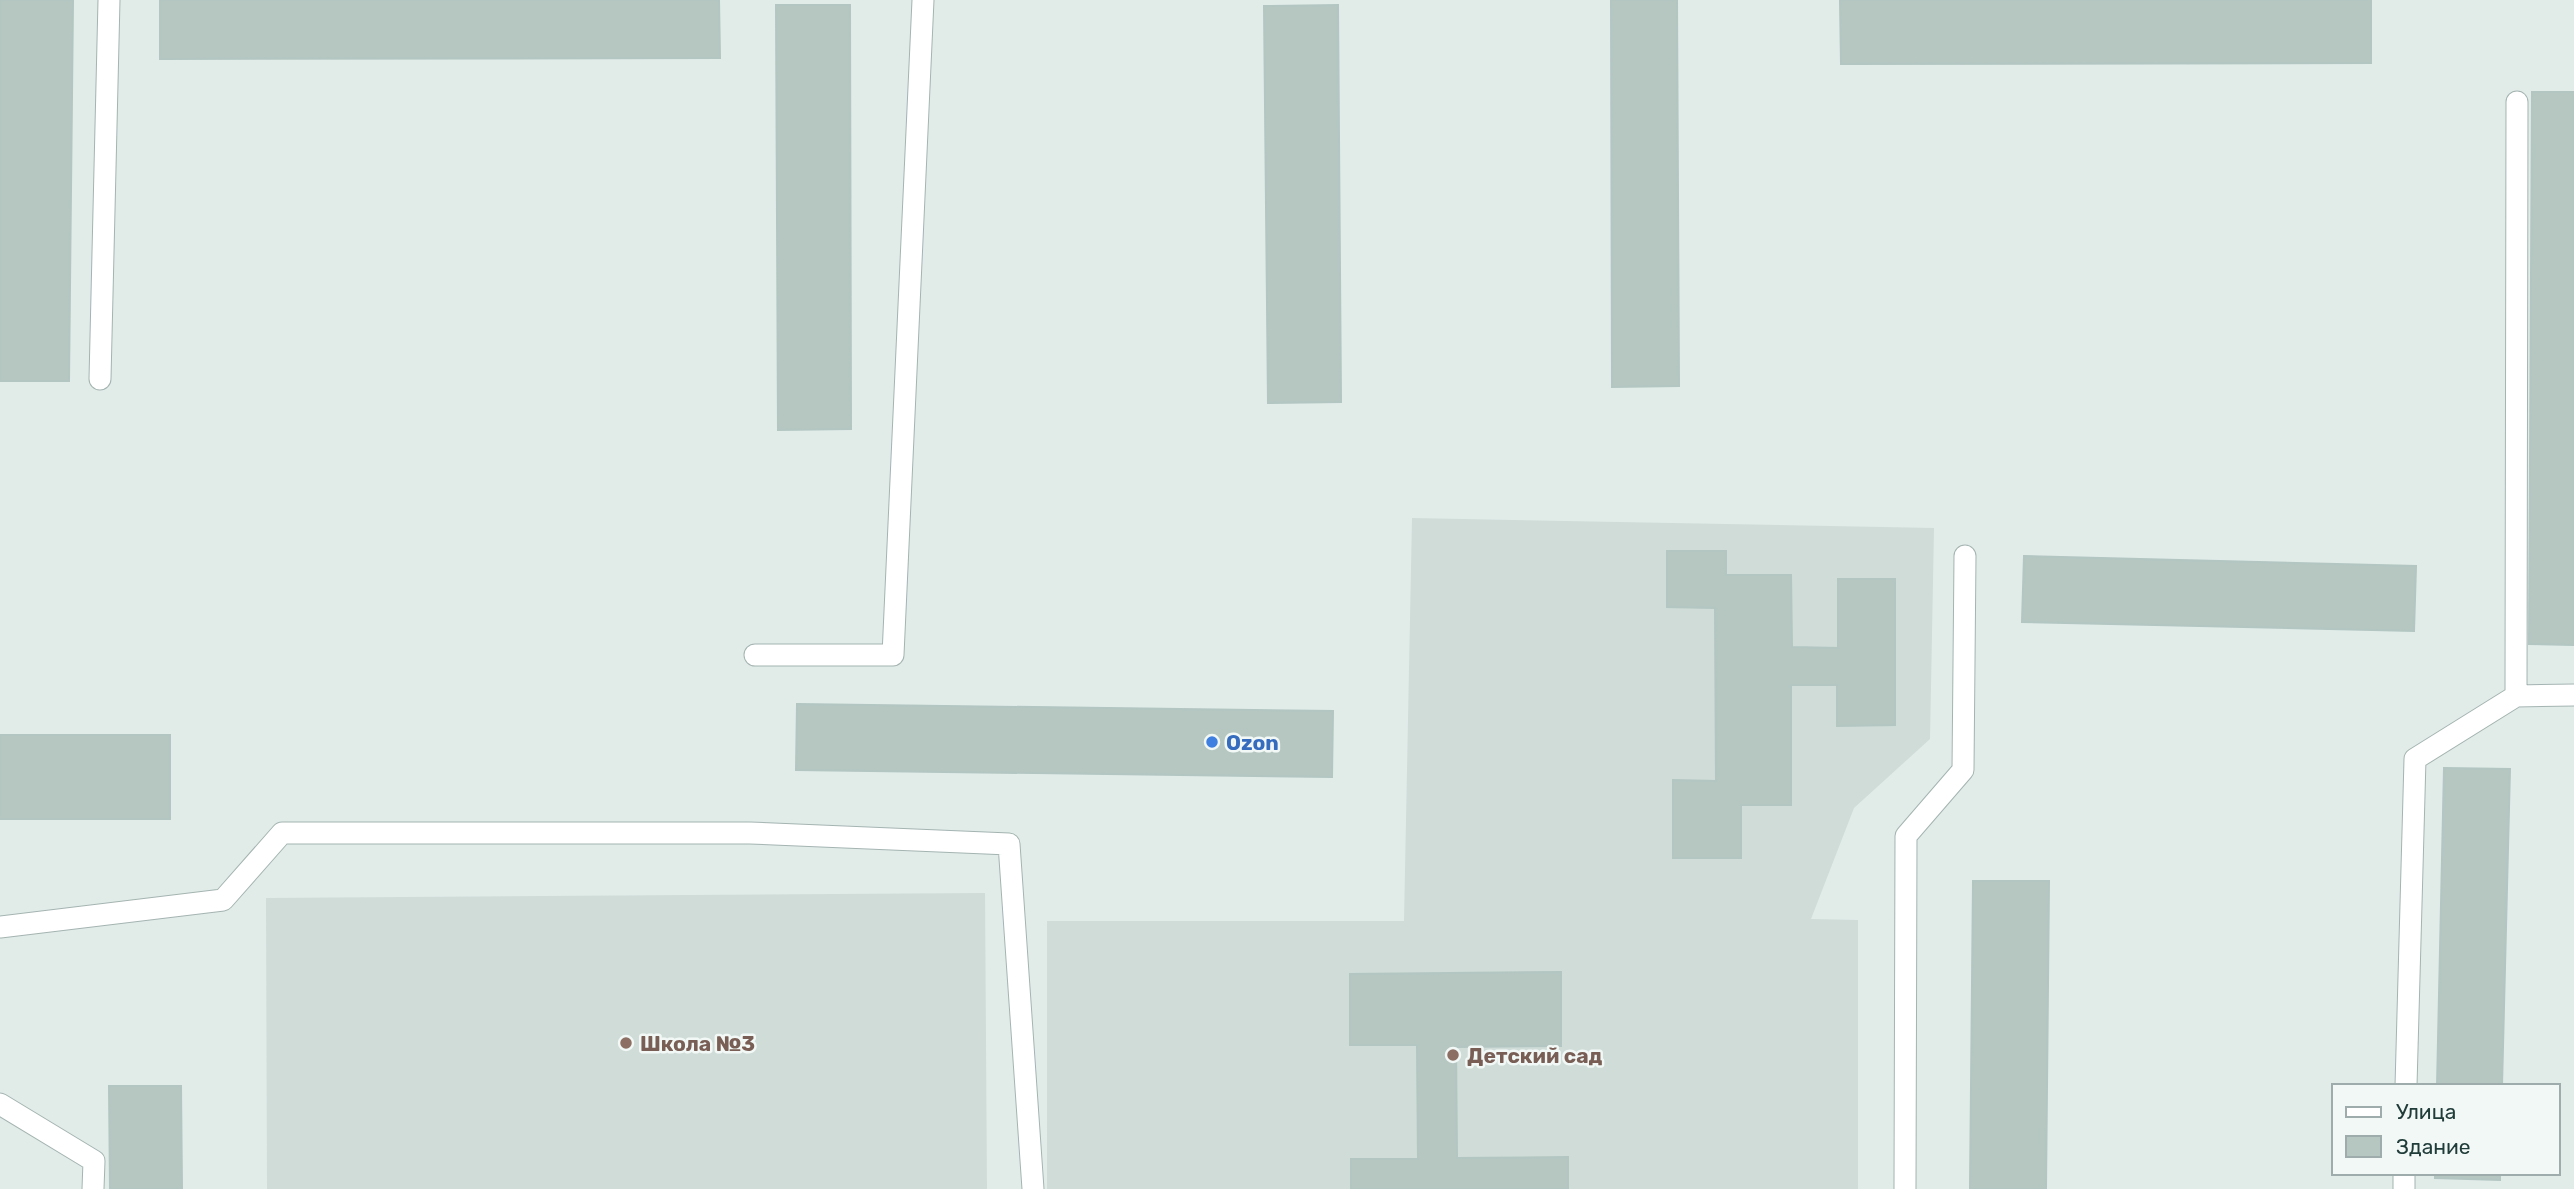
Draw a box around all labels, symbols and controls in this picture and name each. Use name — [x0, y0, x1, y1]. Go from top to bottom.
place label: Ozon — [1226, 730, 1279, 755]
marker: Ozon — [1204, 734, 1220, 750]
place label: Школа №3 — [640, 1031, 755, 1056]
marker: Школа №3 — [618, 1035, 634, 1051]
place label: Детский сад — [1467, 1043, 1603, 1068]
marker: Детский сад — [1445, 1047, 1461, 1063]
legend — [2332, 1084, 2560, 1175]
text: Улица — [2396, 1099, 2456, 1124]
text: Здание — [2396, 1134, 2471, 1159]

